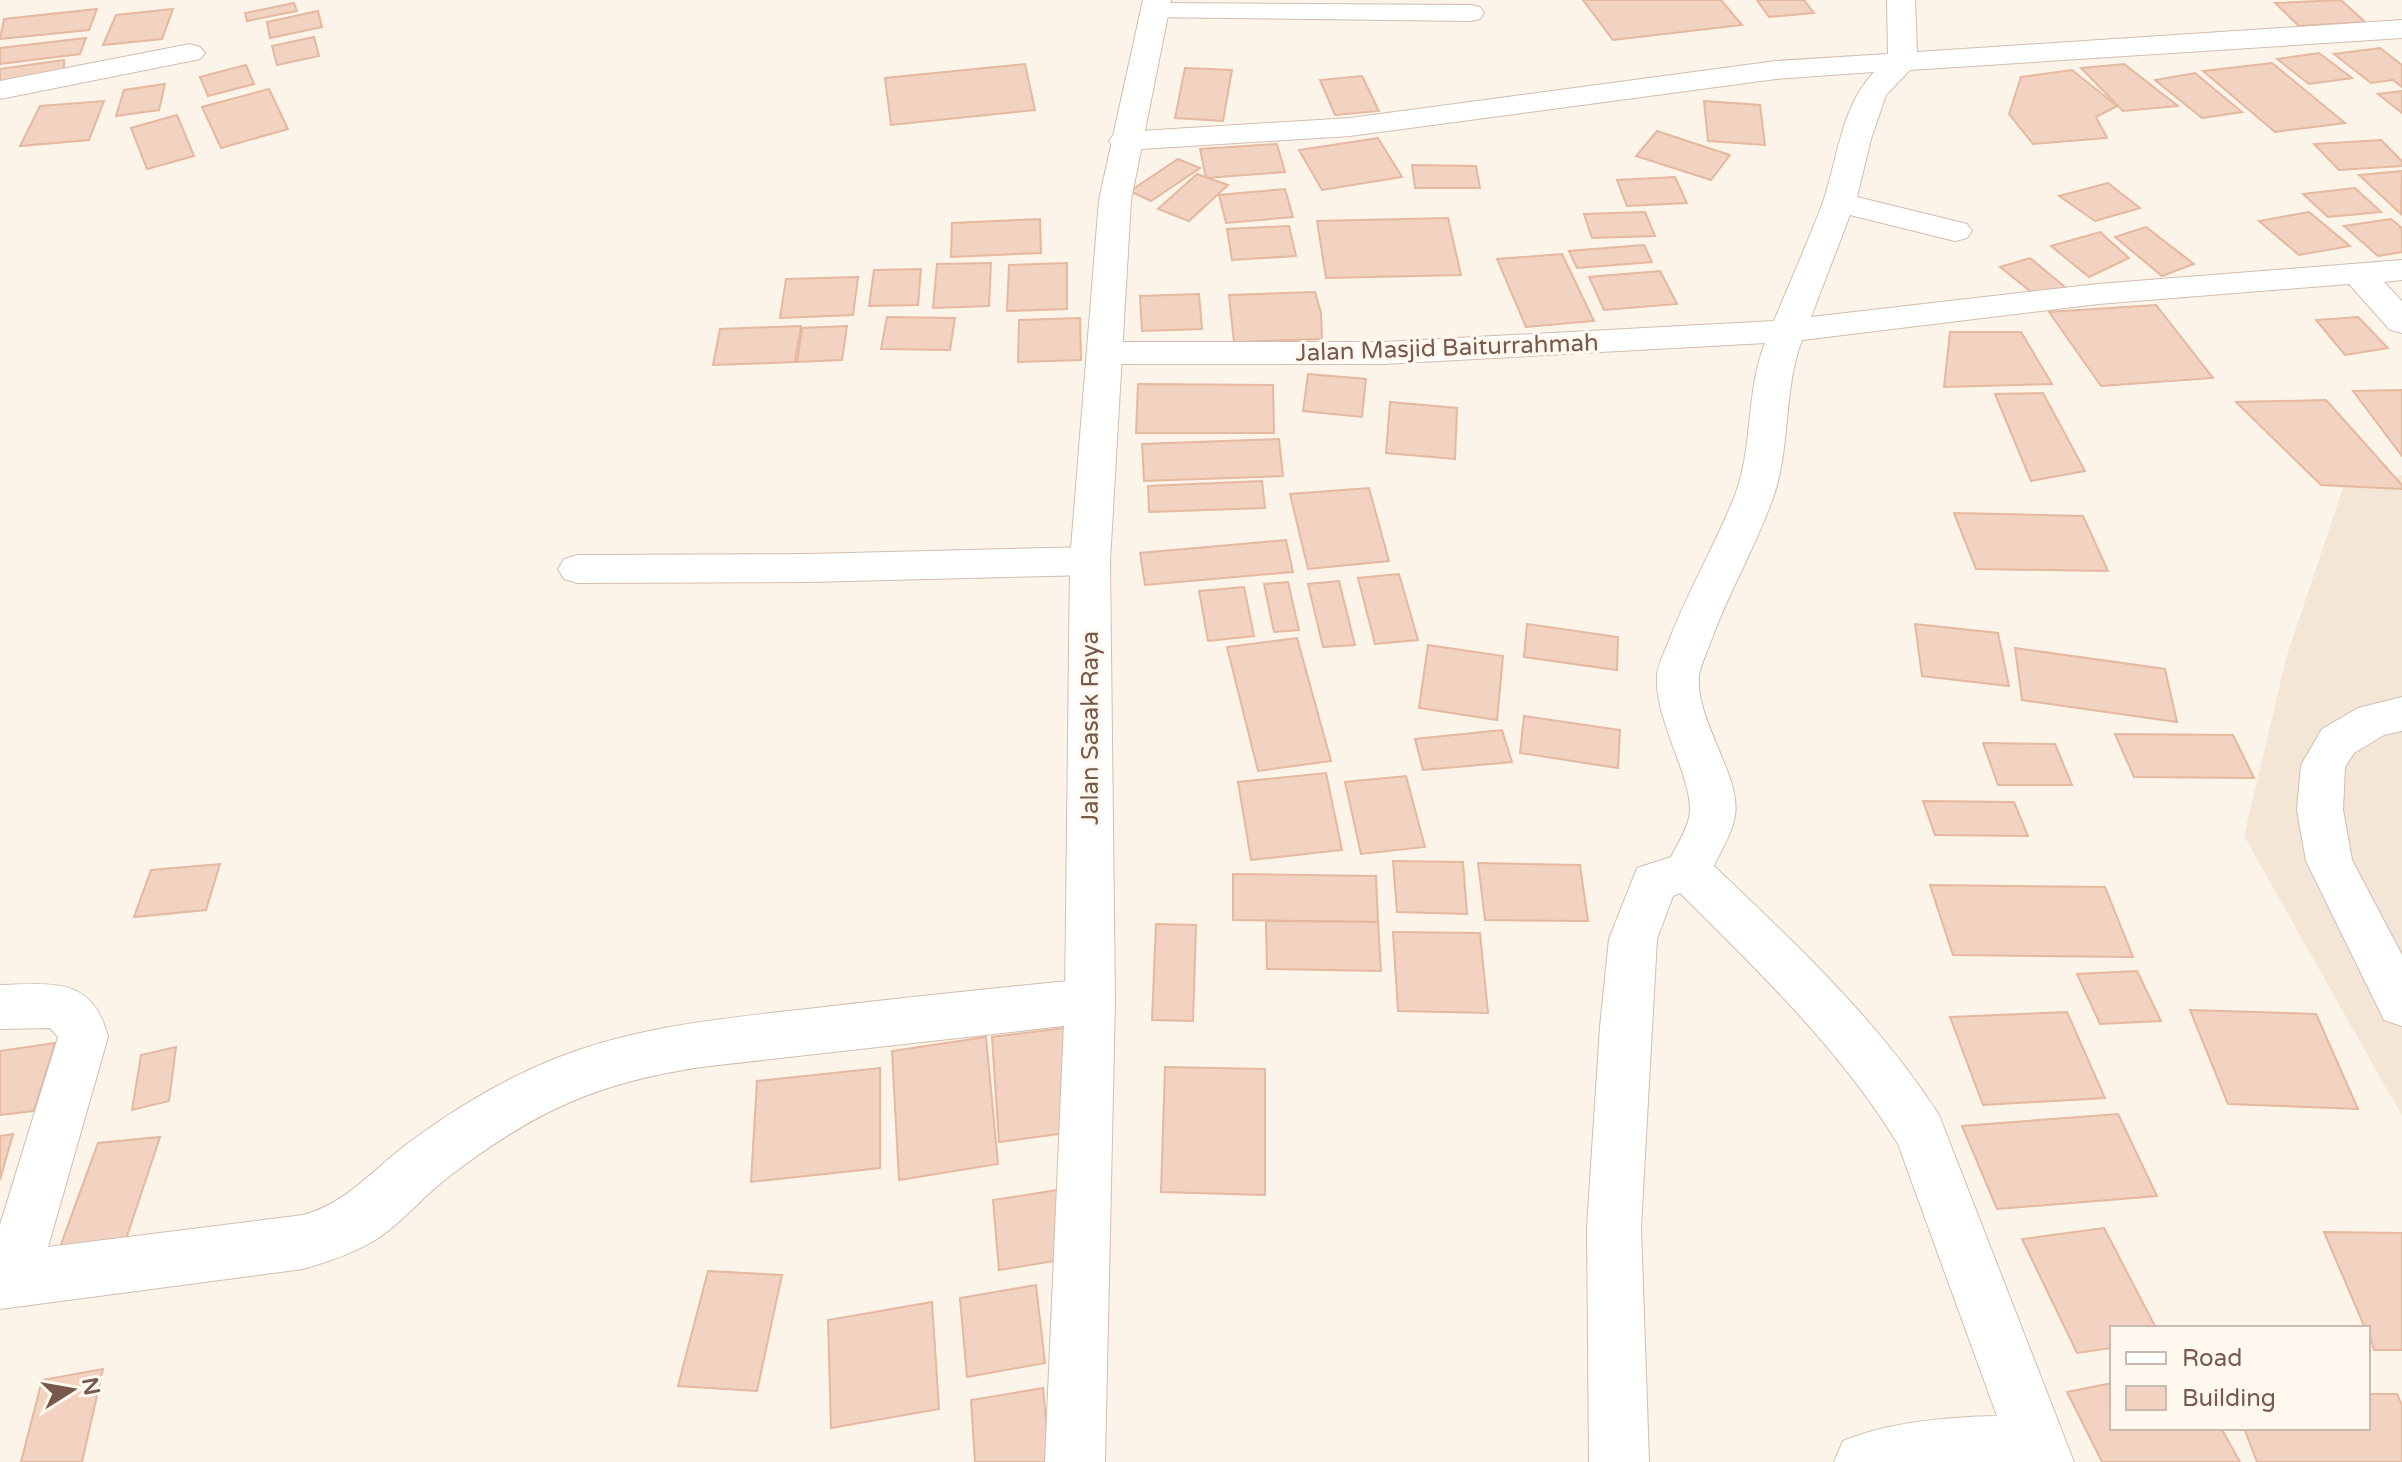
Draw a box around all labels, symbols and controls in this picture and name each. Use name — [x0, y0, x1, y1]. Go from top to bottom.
street label: Jalan Masjid Baiturrahmah — [1295, 328, 1599, 368]
street label: Jalan Sasak Raya — [1076, 631, 1105, 825]
legend — [2110, 1326, 2370, 1430]
text: Road — [2182, 1344, 2242, 1373]
north arrow — [32, 1350, 112, 1430]
text: N — [76, 1375, 105, 1398]
text: Building — [2182, 1384, 2276, 1413]

